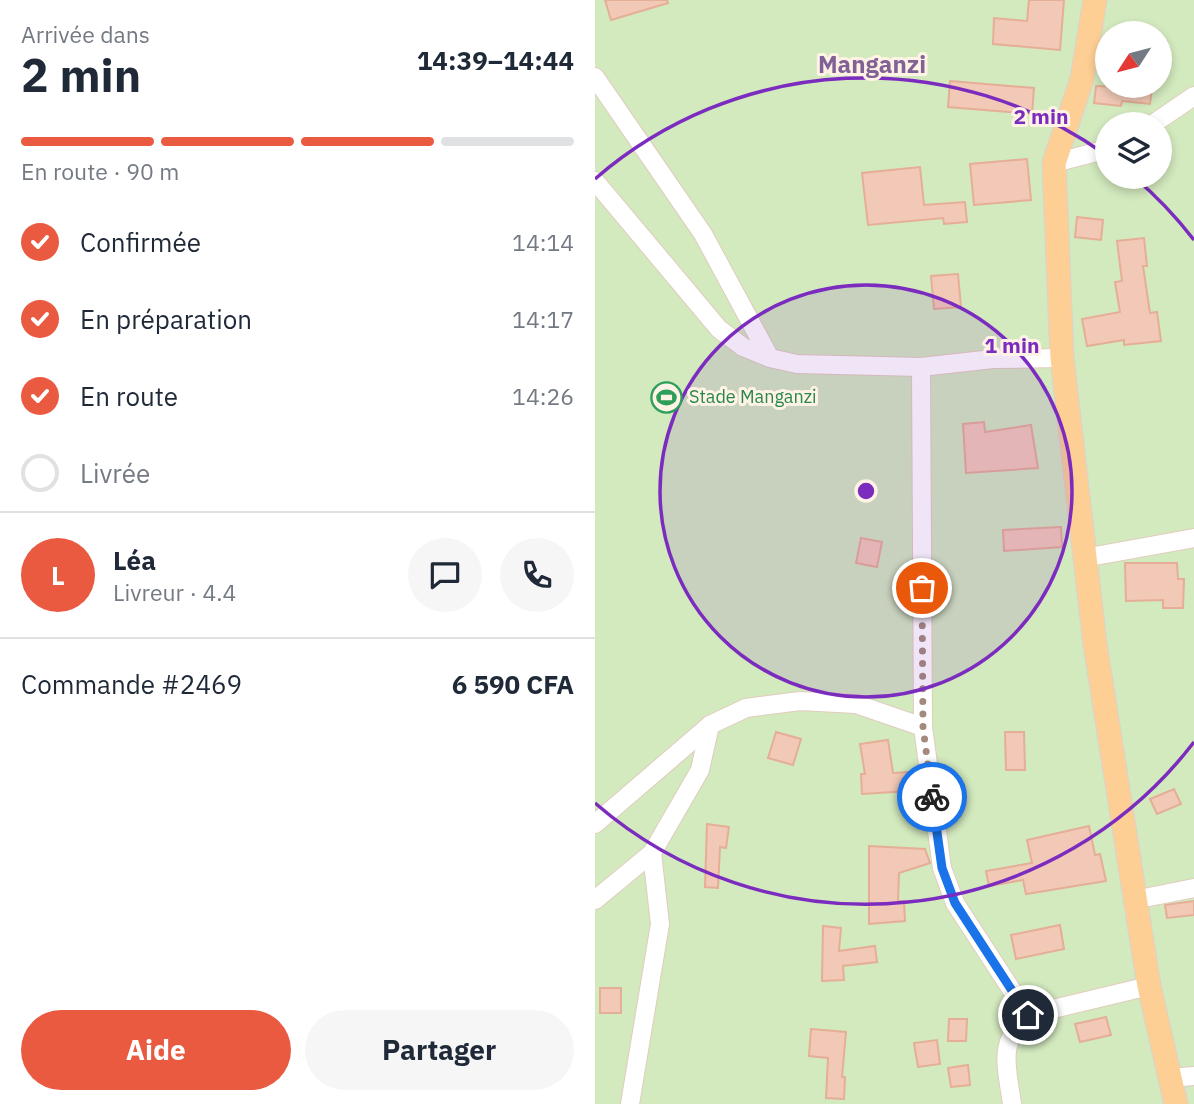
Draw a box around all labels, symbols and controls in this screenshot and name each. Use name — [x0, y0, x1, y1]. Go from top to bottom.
text: Arrivée dans — [21, 19, 150, 49]
north arrow — [1095, 21, 1173, 98]
map controls — [1095, 21, 1172, 189]
text: 14:39–14:44 — [417, 43, 574, 77]
text: 2 min — [21, 45, 141, 105]
district label: Manganzi — [818, 48, 926, 80]
text: 2 min — [1014, 102, 1068, 130]
button: layers — [1095, 112, 1172, 189]
text: En route · 90 m — [21, 156, 179, 186]
icon: check — [21, 223, 59, 261]
text: Confirmée — [80, 225, 201, 259]
text: 14:14 — [512, 227, 574, 257]
icon: check — [21, 300, 59, 338]
text: En préparation — [80, 302, 252, 336]
text: 14:17 — [512, 304, 574, 334]
text: 1 min — [985, 331, 1039, 359]
icon: check — [21, 377, 59, 415]
text: En route — [80, 379, 178, 413]
sports icon: Stade Manganzi — [649, 380, 683, 414]
text: 14:26 — [512, 381, 574, 411]
place label: Stade Manganzi — [689, 385, 817, 408]
text: Livrée — [80, 456, 150, 490]
centre of rings — [854, 479, 878, 503]
button: chat — [408, 538, 482, 612]
button: phone — [500, 538, 574, 612]
text: Léa — [113, 543, 156, 577]
text: L — [51, 558, 65, 592]
pin — [892, 558, 952, 618]
icon: bag — [903, 569, 941, 607]
text: Livreur · 4.4 — [113, 577, 236, 607]
text: Commande #2469 — [21, 667, 242, 701]
text: 6 590 CFA — [452, 667, 574, 701]
courier — [897, 762, 967, 832]
icon: bike — [913, 778, 951, 816]
pin — [998, 985, 1058, 1045]
icon: home — [1009, 996, 1047, 1034]
button: Aide — [21, 1010, 291, 1090]
button: Partager — [305, 1010, 574, 1090]

